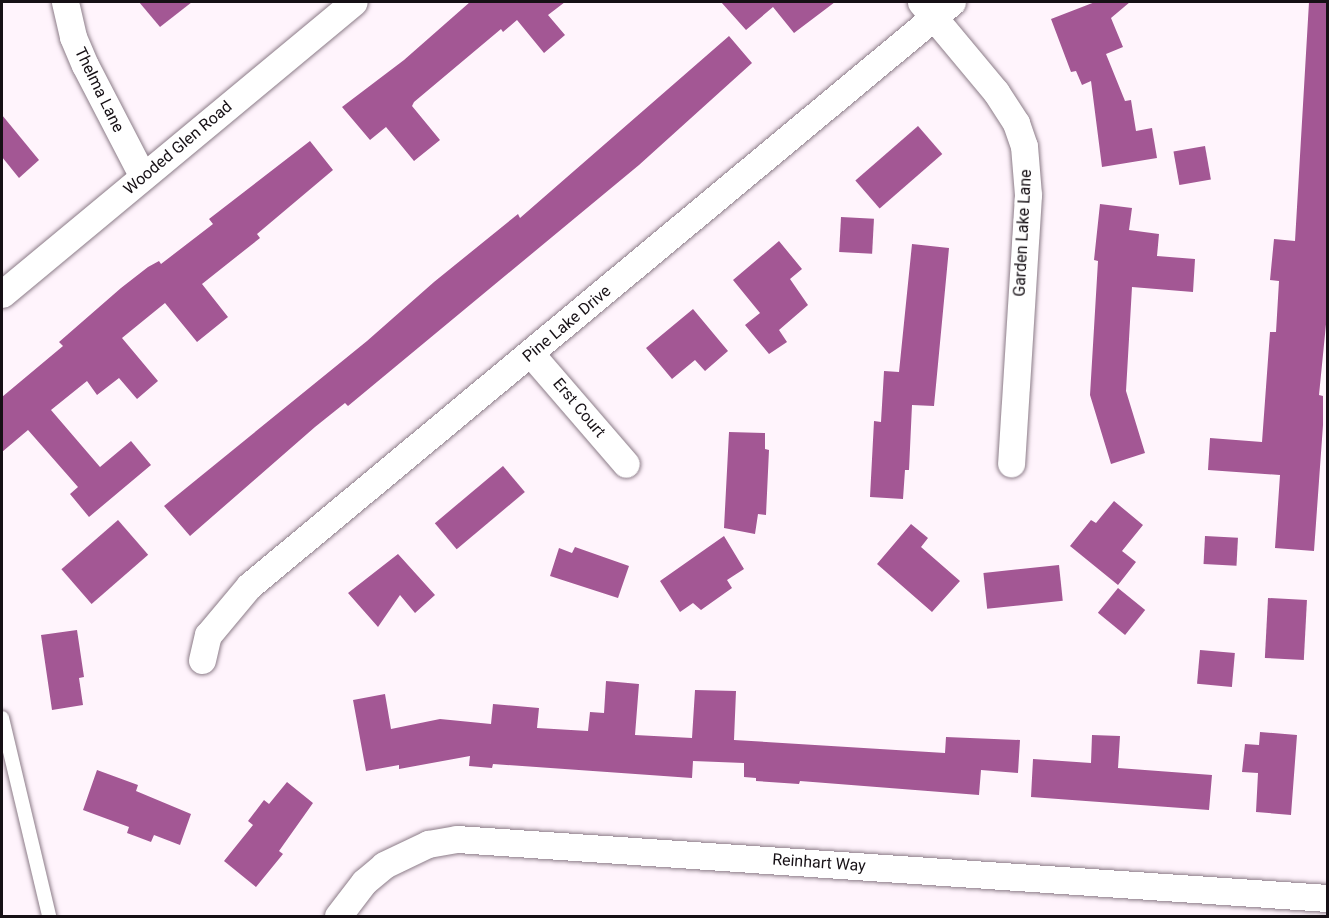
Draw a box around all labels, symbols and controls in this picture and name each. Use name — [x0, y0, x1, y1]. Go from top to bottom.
street label: Thelma Lane — [70, 44, 128, 136]
street label: Wooded Glen Road — [120, 97, 236, 199]
street label: Garden Lake Lane — [1010, 169, 1036, 297]
street label: Pine Lake Drive — [519, 282, 615, 366]
street label: Erst Court — [549, 374, 609, 442]
street label: Reinhart Way — [772, 850, 866, 876]

